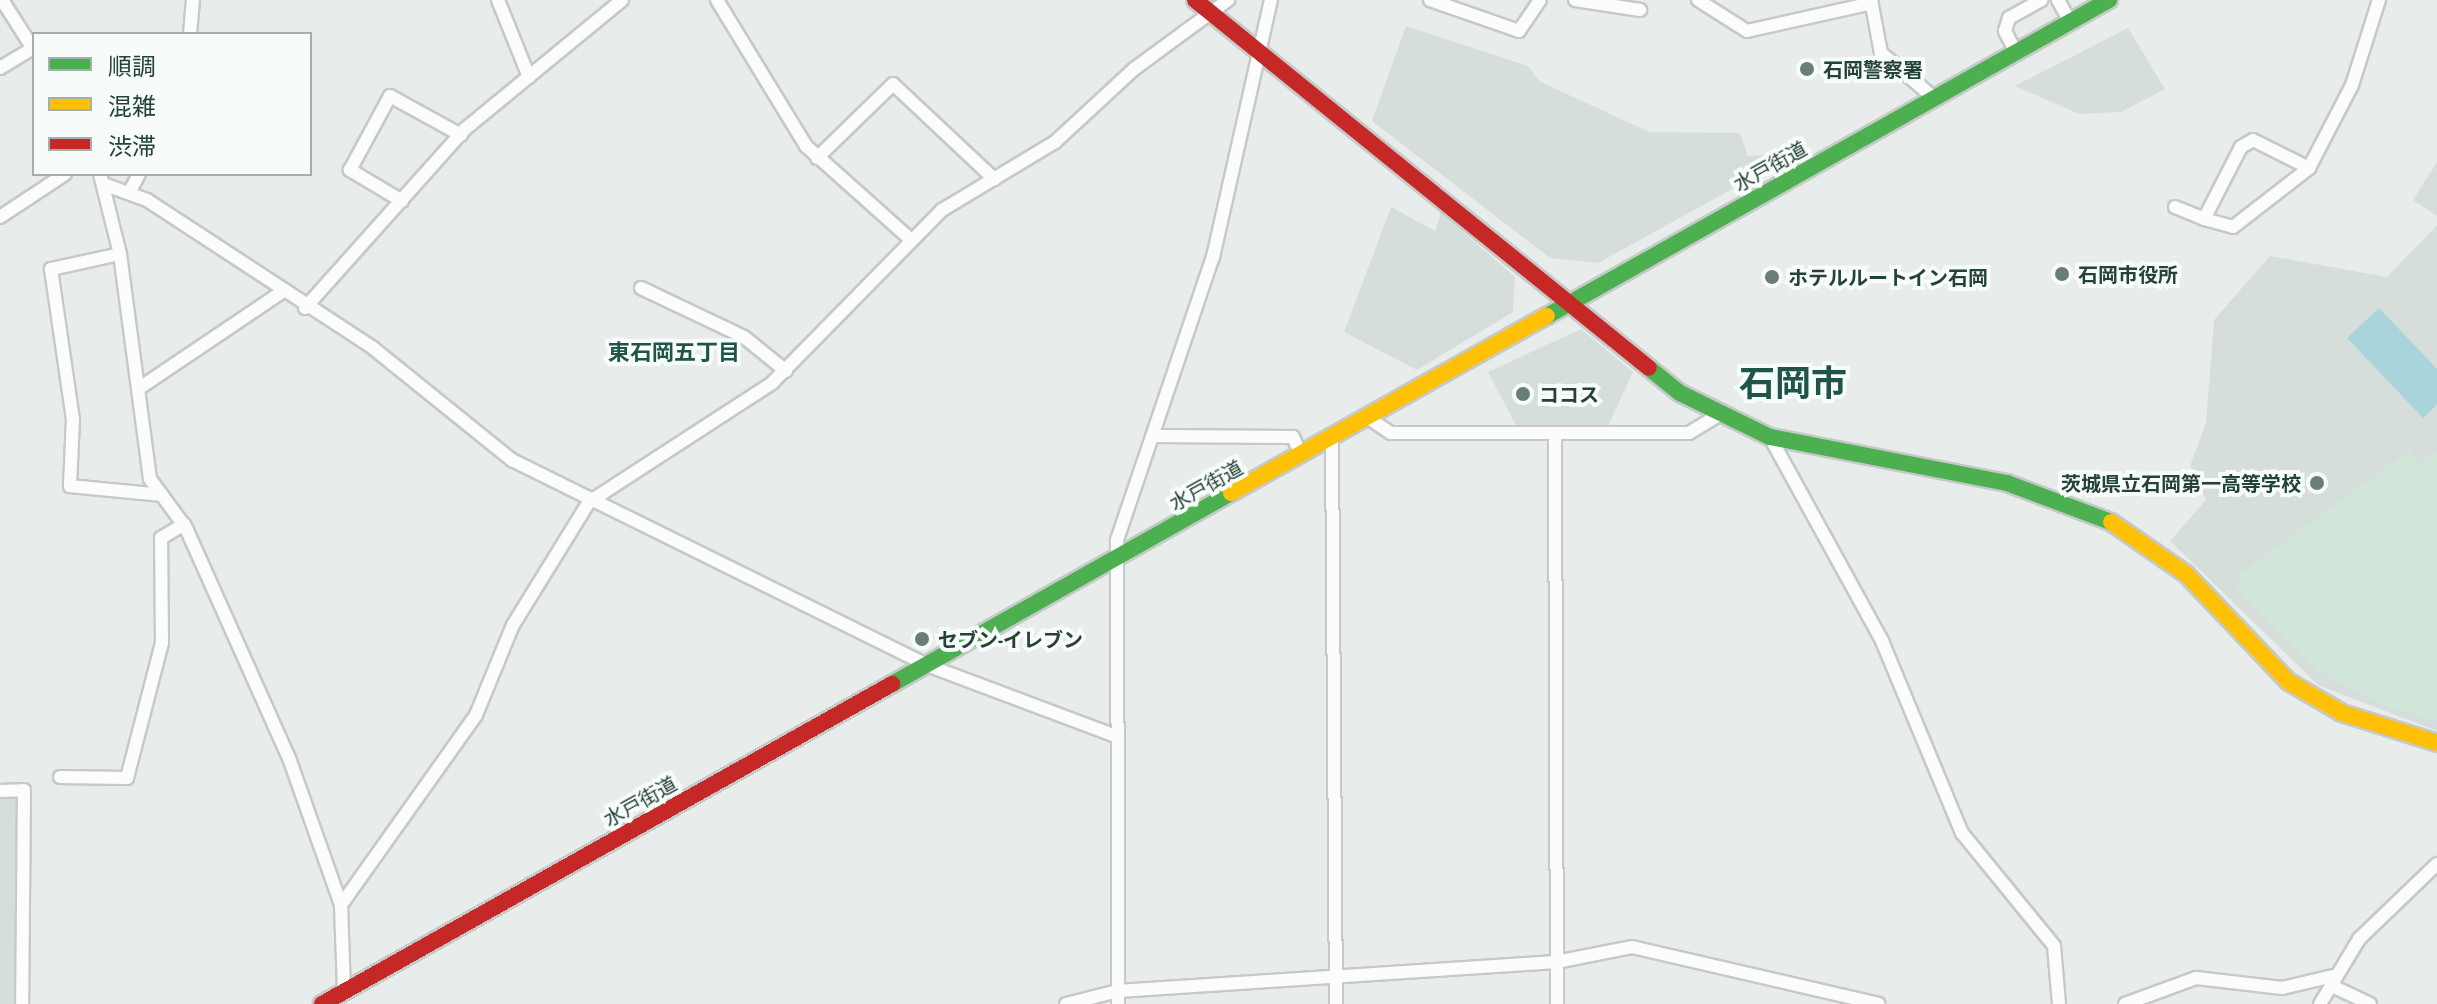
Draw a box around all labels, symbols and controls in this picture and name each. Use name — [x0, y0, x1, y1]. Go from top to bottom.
legend — [32, 32, 312, 176]
text: 順調 — [108, 53, 156, 80]
place label: 石岡警察署 — [1823, 57, 1923, 81]
marker: 石岡警察署 — [1798, 60, 1816, 78]
text: 混雑 — [108, 93, 156, 120]
text: 渋滞 — [108, 133, 156, 160]
street label: 水戸街道 — [1729, 136, 1811, 196]
place label: 石岡市役所 — [2078, 262, 2178, 286]
place label: ホテルルートイン石岡 — [1788, 265, 1988, 289]
marker: 石岡市役所 — [2053, 265, 2071, 283]
marker: ホテルルートイン石岡 — [1763, 268, 1781, 286]
district label: 東石岡五丁目 — [608, 340, 740, 366]
district label: 石岡市 — [1739, 362, 1847, 406]
place label: ココス — [1539, 382, 1599, 406]
marker: ココス — [1514, 385, 1532, 403]
street label: 水戸街道 — [1165, 455, 1247, 515]
place label: 茨城県立石岡第一高等学校 — [2061, 471, 2301, 495]
marker: 茨城県立石岡第一高等学校 — [2308, 474, 2326, 492]
place label: セブン-イレブン — [938, 627, 1083, 651]
marker: セブン-イレブン — [913, 630, 931, 648]
street label: 水戸街道 — [599, 771, 681, 831]

